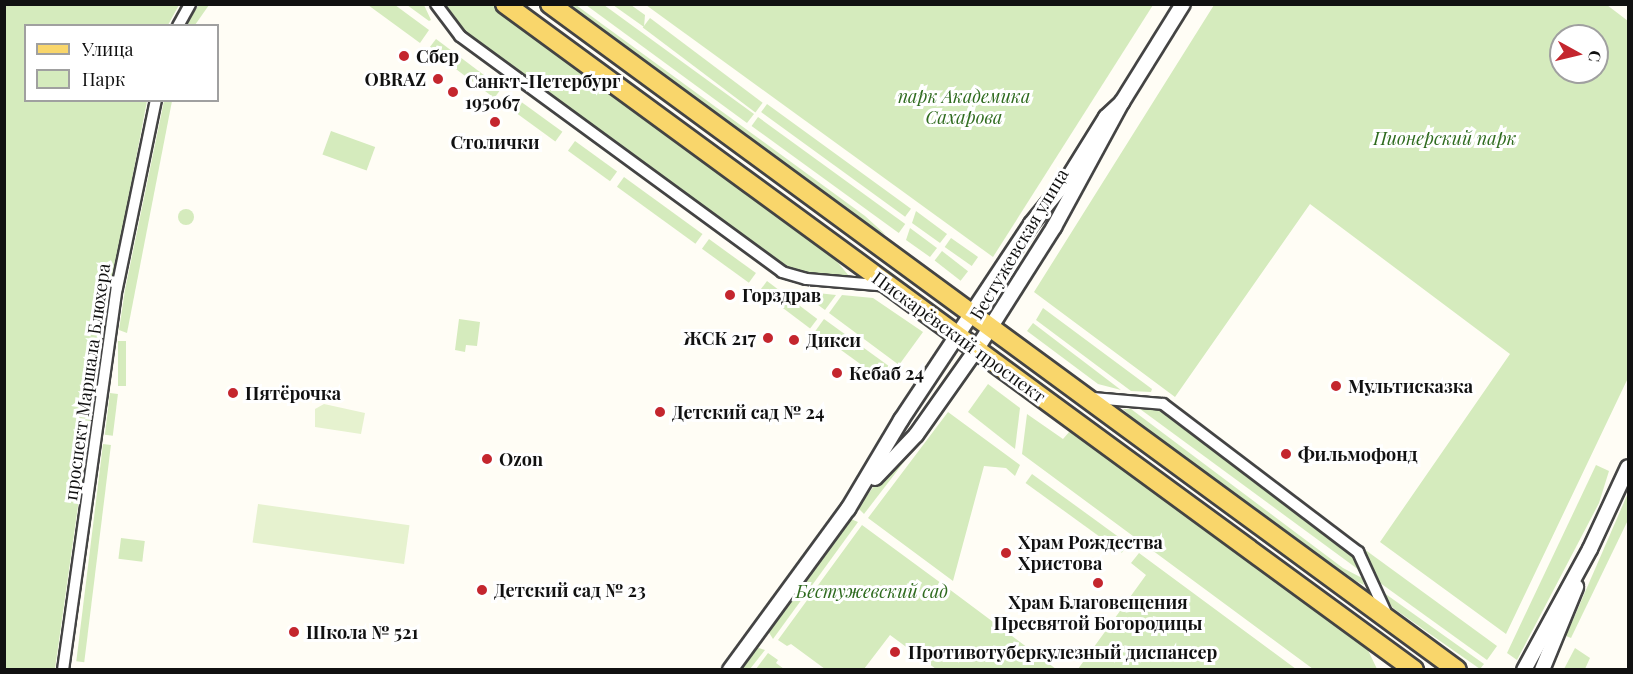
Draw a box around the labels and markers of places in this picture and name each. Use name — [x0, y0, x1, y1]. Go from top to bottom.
place label: Сбер — [416, 45, 459, 67]
marker: Сбер — [397, 49, 411, 63]
place label: OBRAZ — [365, 68, 426, 90]
place label: Санкт-Петербург 195067 — [465, 71, 621, 113]
marker: OBRAZ — [431, 72, 445, 86]
marker: Санкт-Петербург 195067 — [446, 85, 460, 99]
marker: Столички — [488, 115, 502, 129]
place label: Столички — [450, 131, 540, 153]
place label: Горздрав — [742, 284, 821, 306]
marker: Горздрав — [723, 288, 737, 302]
place label: ЖСК 217 — [683, 327, 756, 349]
place label: Дикси — [806, 329, 861, 351]
marker: ЖСК 217 — [761, 331, 775, 345]
marker: Дикси — [787, 333, 801, 347]
place label: Кебаб 24 — [849, 362, 924, 384]
marker: Кебаб 24 — [830, 366, 844, 380]
place label: Мультисказка — [1348, 375, 1473, 397]
marker: Мультисказка — [1329, 379, 1343, 393]
place label: Пятёрочка — [245, 382, 341, 404]
marker: Пятёрочка — [226, 386, 240, 400]
place label: Детский сад № 24 — [672, 401, 825, 423]
marker: Детский сад № 24 — [653, 405, 667, 419]
place label: Фильмофонд — [1298, 443, 1418, 465]
marker: Фильмофонд — [1279, 447, 1293, 461]
place label: Ozon — [499, 448, 543, 470]
marker: Ozon — [480, 452, 494, 466]
place label: Храм Рождества Христова — [1018, 532, 1163, 574]
marker: Храм Рождества Христова — [999, 546, 1013, 560]
marker: Храм Благовещения Пресвятой Богородицы — [1091, 576, 1105, 590]
place label: Детский сад № 23 — [494, 579, 646, 601]
marker: Детский сад № 23 — [475, 583, 489, 597]
place label: Храм Благовещения Пресвятой Богородицы — [994, 592, 1202, 634]
place label: Школа № 521 — [306, 621, 418, 643]
marker: Школа № 521 — [287, 625, 301, 639]
place label: Противотуберкулезный диспансер — [908, 641, 1217, 663]
marker: Противотуберкулезный диспансер — [886, 643, 904, 661]

